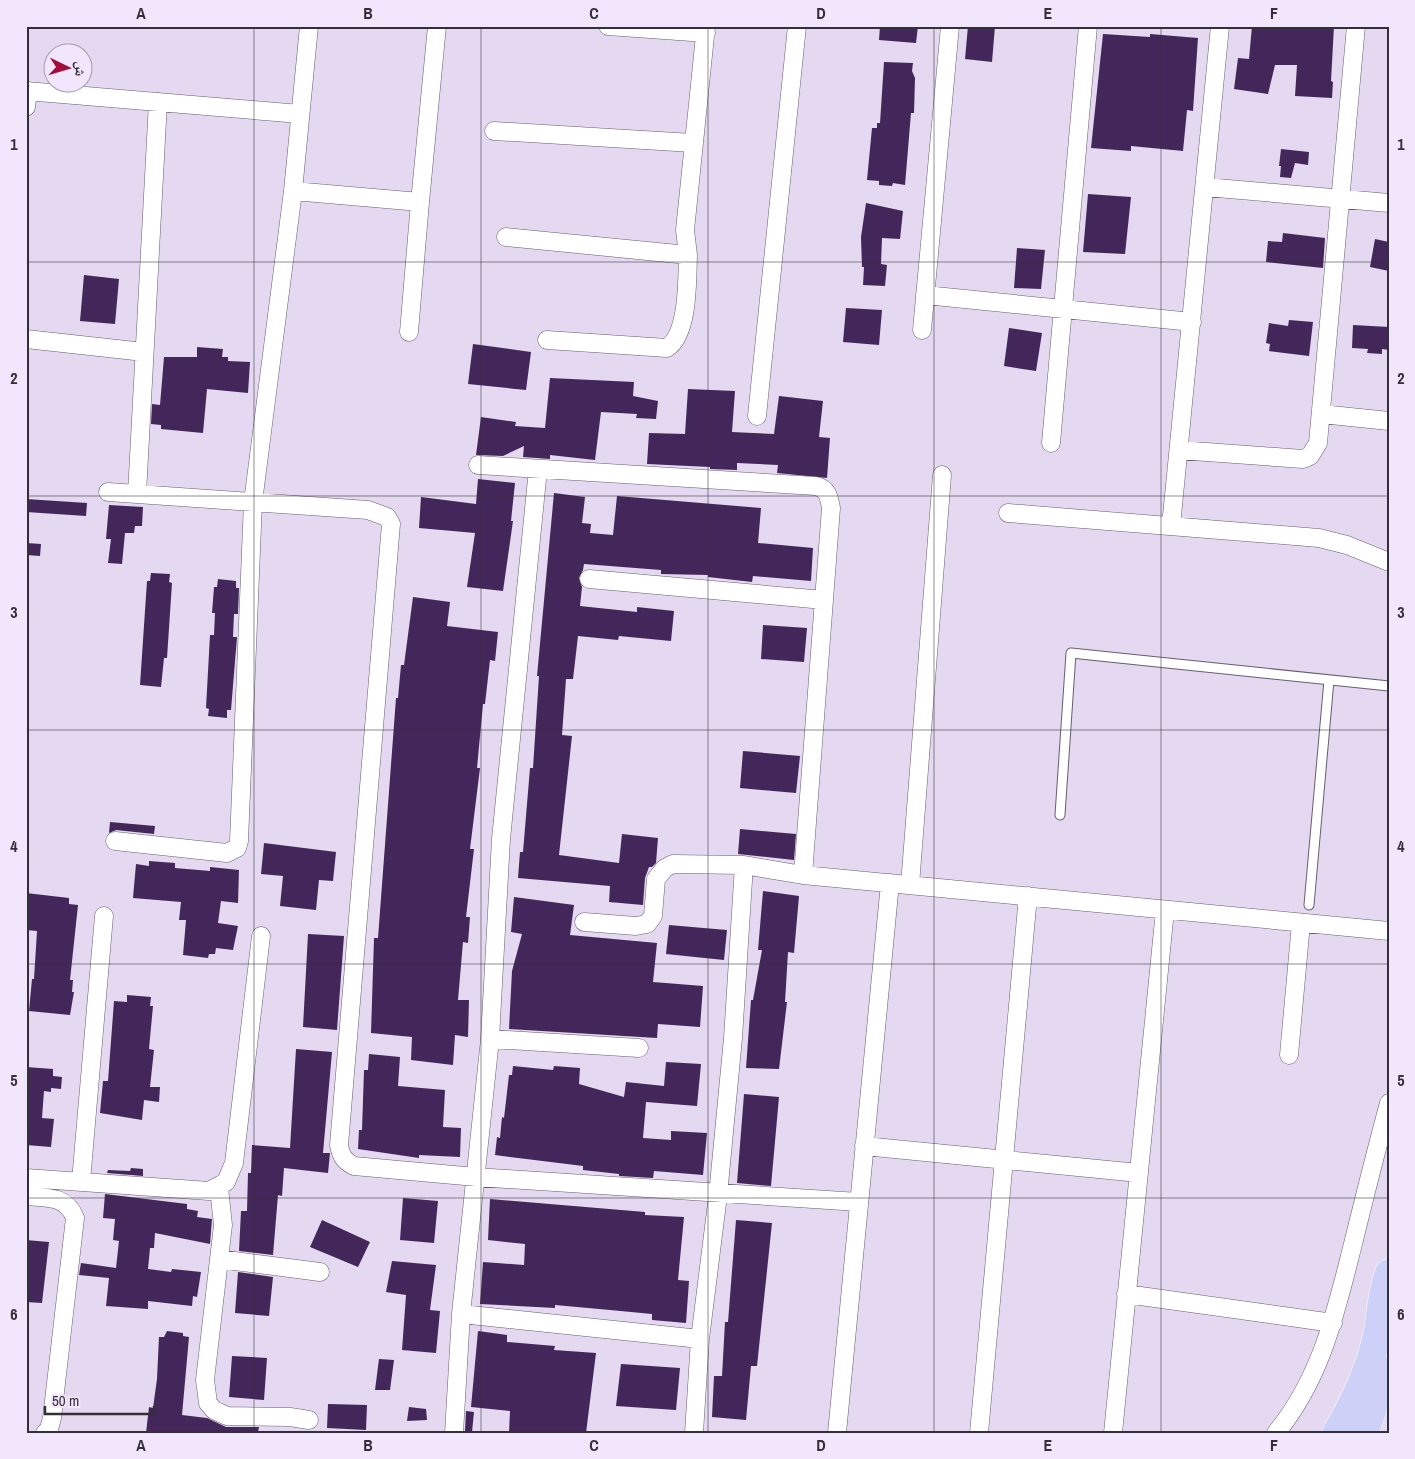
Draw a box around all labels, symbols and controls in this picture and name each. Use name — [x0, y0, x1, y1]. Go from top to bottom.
text: A — [136, 2, 146, 24]
text: B — [363, 2, 373, 24]
text: C — [589, 2, 599, 24]
text: D — [816, 2, 826, 24]
text: E — [1044, 2, 1053, 24]
text: F — [1270, 2, 1278, 24]
north arrow — [42, 42, 92, 92]
text: ش — [71, 61, 91, 77]
text: 1 — [10, 133, 18, 155]
text: 1 — [1397, 133, 1405, 155]
text: 2 — [10, 367, 18, 389]
text: 2 — [1397, 367, 1405, 389]
text: 3 — [10, 601, 18, 623]
text: 3 — [1397, 601, 1405, 623]
text: 4 — [10, 835, 18, 857]
text: 4 — [1397, 835, 1405, 857]
text: 5 — [10, 1069, 18, 1091]
text: 5 — [1397, 1069, 1405, 1091]
text: 6 — [10, 1303, 18, 1325]
text: 6 — [1397, 1303, 1405, 1325]
scale bar — [45, 1384, 154, 1416]
text: 50 m — [52, 1390, 79, 1411]
text: A — [136, 1434, 146, 1456]
text: B — [363, 1434, 373, 1456]
text: C — [589, 1434, 599, 1456]
text: D — [816, 1434, 826, 1456]
text: E — [1044, 1434, 1053, 1456]
text: F — [1270, 1434, 1278, 1456]

